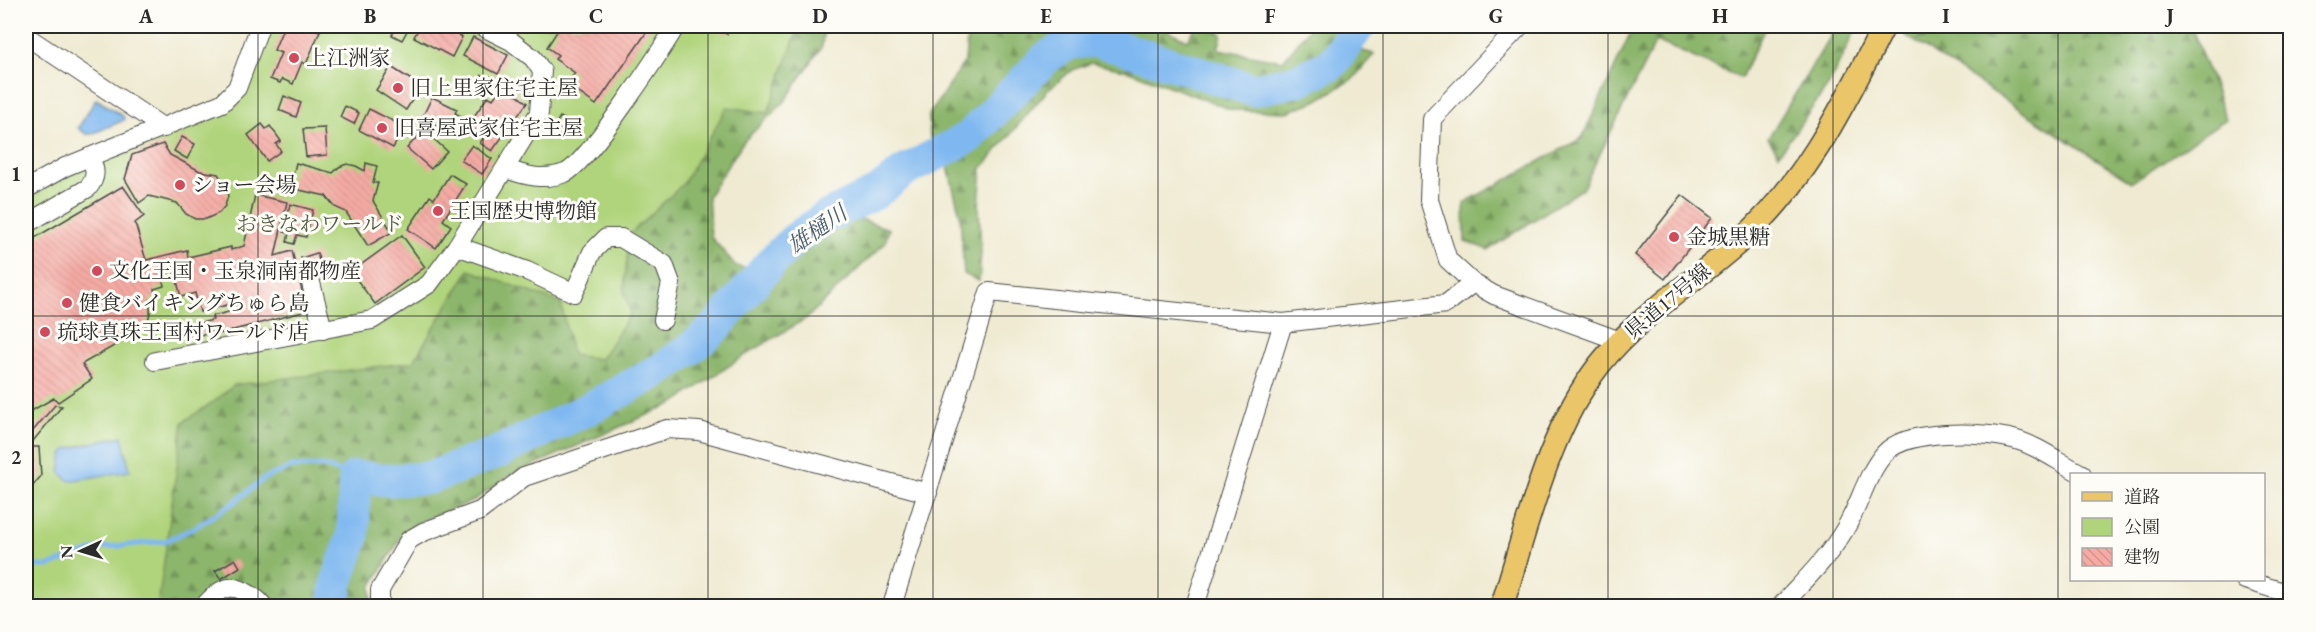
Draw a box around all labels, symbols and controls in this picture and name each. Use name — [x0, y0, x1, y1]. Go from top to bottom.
text: A — [138, 3, 154, 29]
text: B — [364, 3, 376, 29]
text: C — [589, 3, 603, 29]
text: D — [812, 3, 828, 29]
text: E — [1040, 3, 1052, 29]
text: F — [1265, 3, 1276, 29]
text: G — [1489, 3, 1503, 29]
text: H — [1712, 3, 1728, 29]
text: I — [1942, 3, 1950, 29]
text: J — [2164, 3, 2174, 29]
place label: 上江洲家 — [306, 44, 390, 71]
marker: 上江洲家 — [287, 51, 301, 65]
place label: 旧上里家住宅主屋 — [410, 74, 578, 101]
marker: 旧上里家住宅主屋 — [391, 81, 405, 95]
place label: 旧喜屋武家住宅主屋 — [394, 114, 583, 141]
marker: 旧喜屋武家住宅主屋 — [375, 121, 389, 135]
text: 1 — [11, 161, 21, 187]
place label: ショー会場 — [192, 171, 297, 198]
marker: ショー会場 — [173, 178, 187, 192]
place label: 王国歴史博物館 — [450, 197, 597, 224]
water label: 雄樋川 — [782, 197, 854, 260]
marker: 王国歴史博物館 — [431, 204, 445, 218]
park label: おきなわワールド — [236, 210, 404, 237]
place label: 金城黒糖 — [1686, 223, 1770, 250]
marker: 金城黒糖 — [1667, 230, 1681, 244]
place label: 文化王国・玉泉洞南都物産 — [109, 257, 361, 284]
street label: 県道17号線 — [1619, 257, 1716, 344]
marker: 文化王国・玉泉洞南都物産 — [90, 264, 104, 278]
place label: 健食バイキングちゅら島 — [79, 289, 309, 316]
marker: 健食バイキングちゅら島 — [60, 296, 74, 310]
place label: 琉球真珠王国村ワールド店 — [57, 318, 309, 345]
marker: 琉球真珠王国村ワールド店 — [38, 325, 52, 339]
text: 2 — [11, 444, 22, 470]
legend — [2070, 473, 2265, 581]
text: 道路 — [2124, 485, 2160, 508]
text: 公園 — [2124, 515, 2160, 538]
north arrow — [51, 521, 111, 581]
text: N — [56, 545, 77, 559]
text: 建物 — [2124, 545, 2160, 568]

